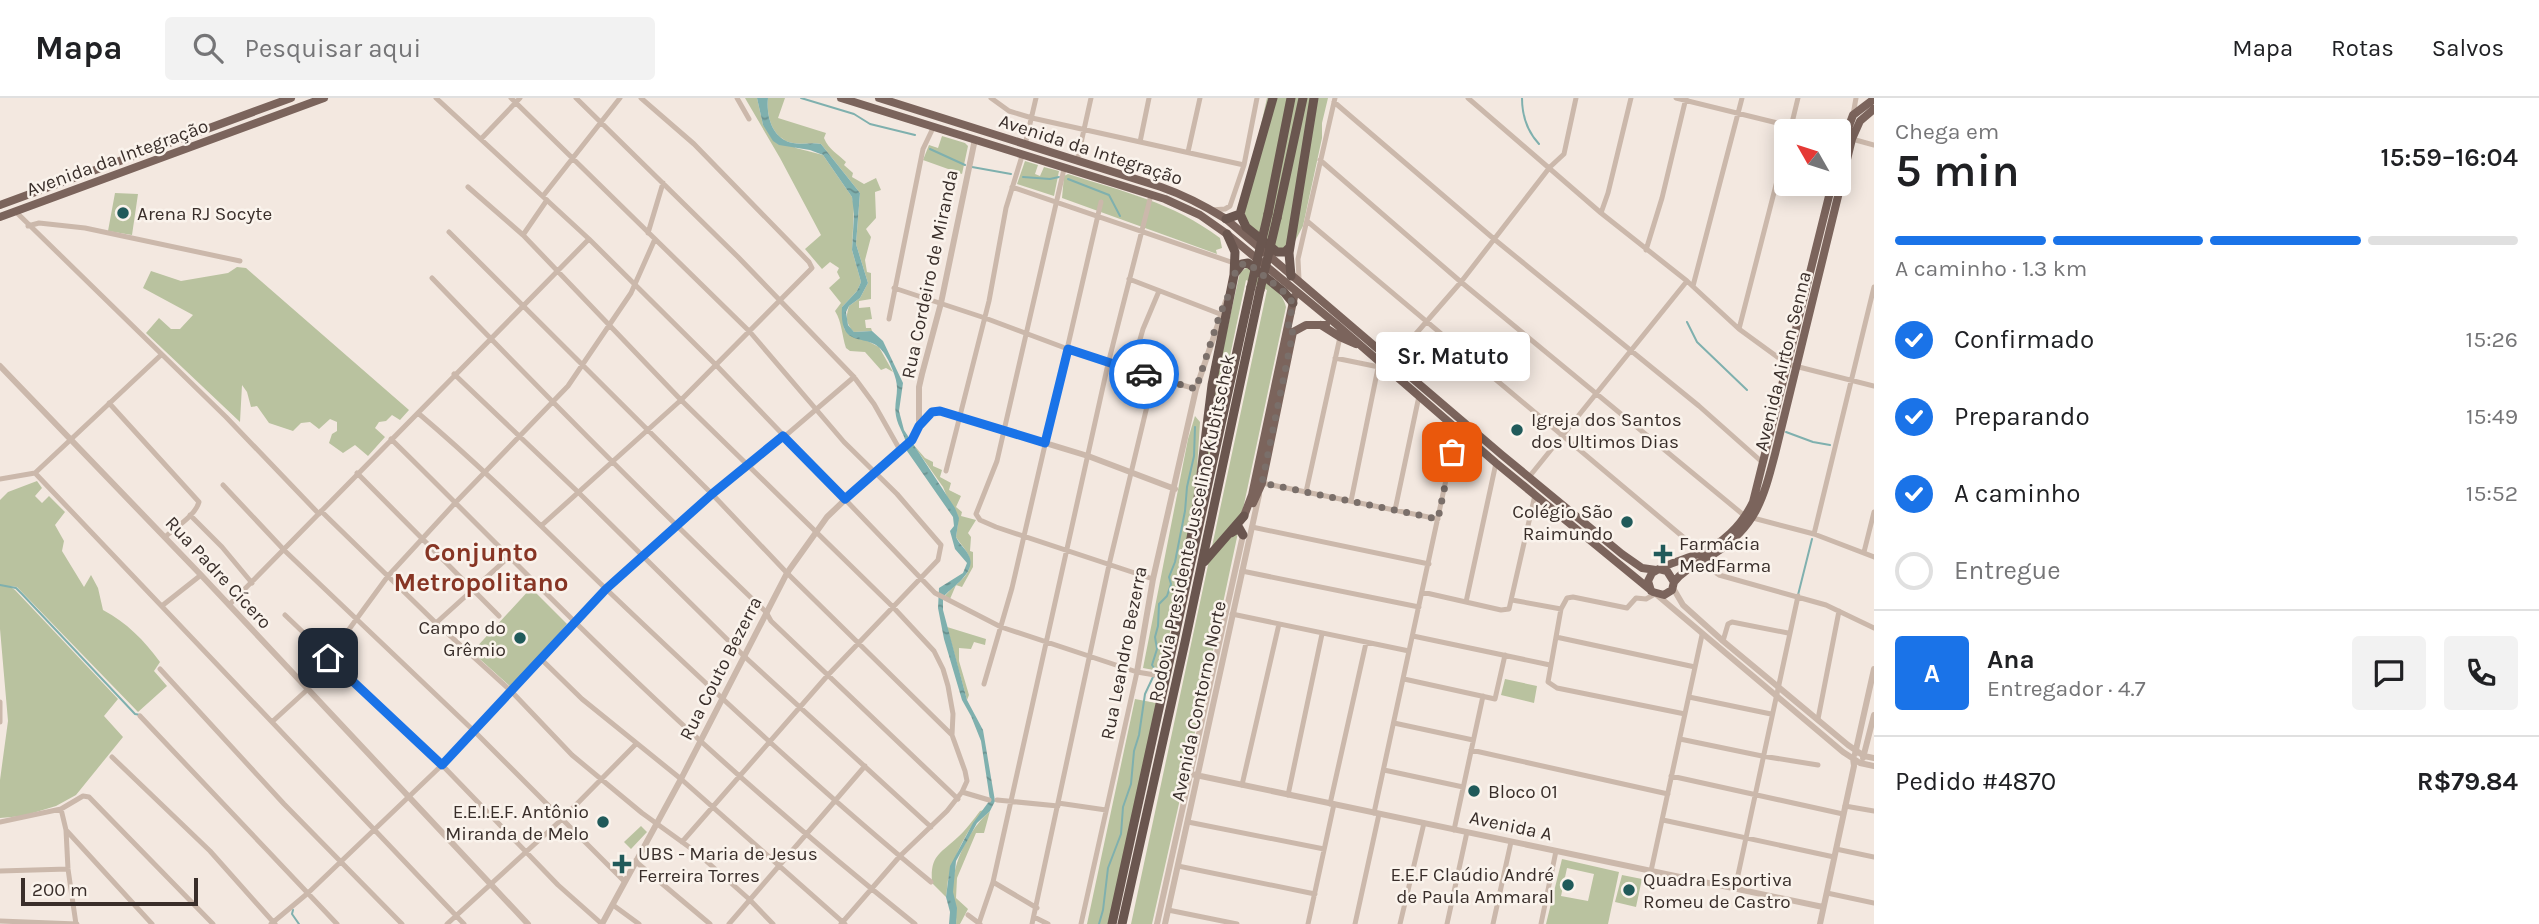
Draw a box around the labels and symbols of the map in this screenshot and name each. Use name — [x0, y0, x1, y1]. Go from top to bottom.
street label: Avenida da Integração — [996, 110, 1185, 190]
street label: Avenida da Integração — [23, 115, 211, 201]
north arrow — [1774, 119, 1852, 196]
street label: Rua Cordeiro de Miranda — [897, 168, 963, 381]
place label: Arena RJ Socyte — [137, 203, 272, 225]
marker: Arena RJ Socyte — [115, 205, 131, 221]
street label: Avenida Airton Senna — [1750, 269, 1816, 454]
callout: Sr. Matuto — [1375, 333, 1529, 382]
courier — [1109, 339, 1179, 409]
street label: Rodovia Presidente Juscelino Kubitschek — [1144, 352, 1240, 704]
place label: Igreja dos Santos dos Ultimos Dias — [1531, 409, 1682, 453]
pin — [1422, 422, 1482, 482]
marker: Igreja dos Santos dos Ultimos Dias — [1509, 422, 1525, 438]
place label: Colégio São Raimundo — [1512, 501, 1613, 545]
street label: Rua Padre Cícero — [161, 512, 276, 633]
marker: Colégio São Raimundo — [1619, 514, 1635, 530]
place label: Farmácia MedFarma — [1679, 533, 1771, 577]
district label: Conjunto Metropolitano — [393, 537, 569, 598]
marker: Farmácia MedFarma — [1653, 544, 1673, 564]
street label: Rua Leandro Bezerra — [1096, 565, 1152, 742]
street label: Rua Couto Bezerra — [675, 593, 767, 744]
street label: Avenida Contorno Norte — [1167, 599, 1231, 804]
place label: Campo do Grêmio — [418, 617, 506, 661]
pin — [298, 628, 358, 688]
marker: Campo do Grêmio — [512, 630, 528, 646]
place label: Bloco 01 — [1488, 781, 1558, 803]
marker: Bloco 01 — [1466, 783, 1482, 799]
place label: E.E.I.E.F. Antônio Miranda de Melo — [445, 801, 589, 845]
street label: Avenida A — [1467, 806, 1554, 845]
marker: E.E.I.E.F. Antônio Miranda de Melo — [595, 814, 611, 830]
place label: UBS - Maria de Jesus Ferreira Torres — [638, 843, 818, 887]
marker: UBS - Maria de Jesus Ferreira Torres — [612, 854, 632, 874]
place label: E.E.F Claúdio André de Paula Ammaral — [1390, 864, 1554, 908]
place label: Quadra Esportiva Romeu de Castro — [1643, 869, 1792, 913]
scale bar — [21, 875, 198, 907]
marker: E.E.F Claúdio André de Paula Ammaral — [1560, 877, 1576, 893]
marker: Quadra Esportiva Romeu de Castro — [1621, 882, 1637, 898]

